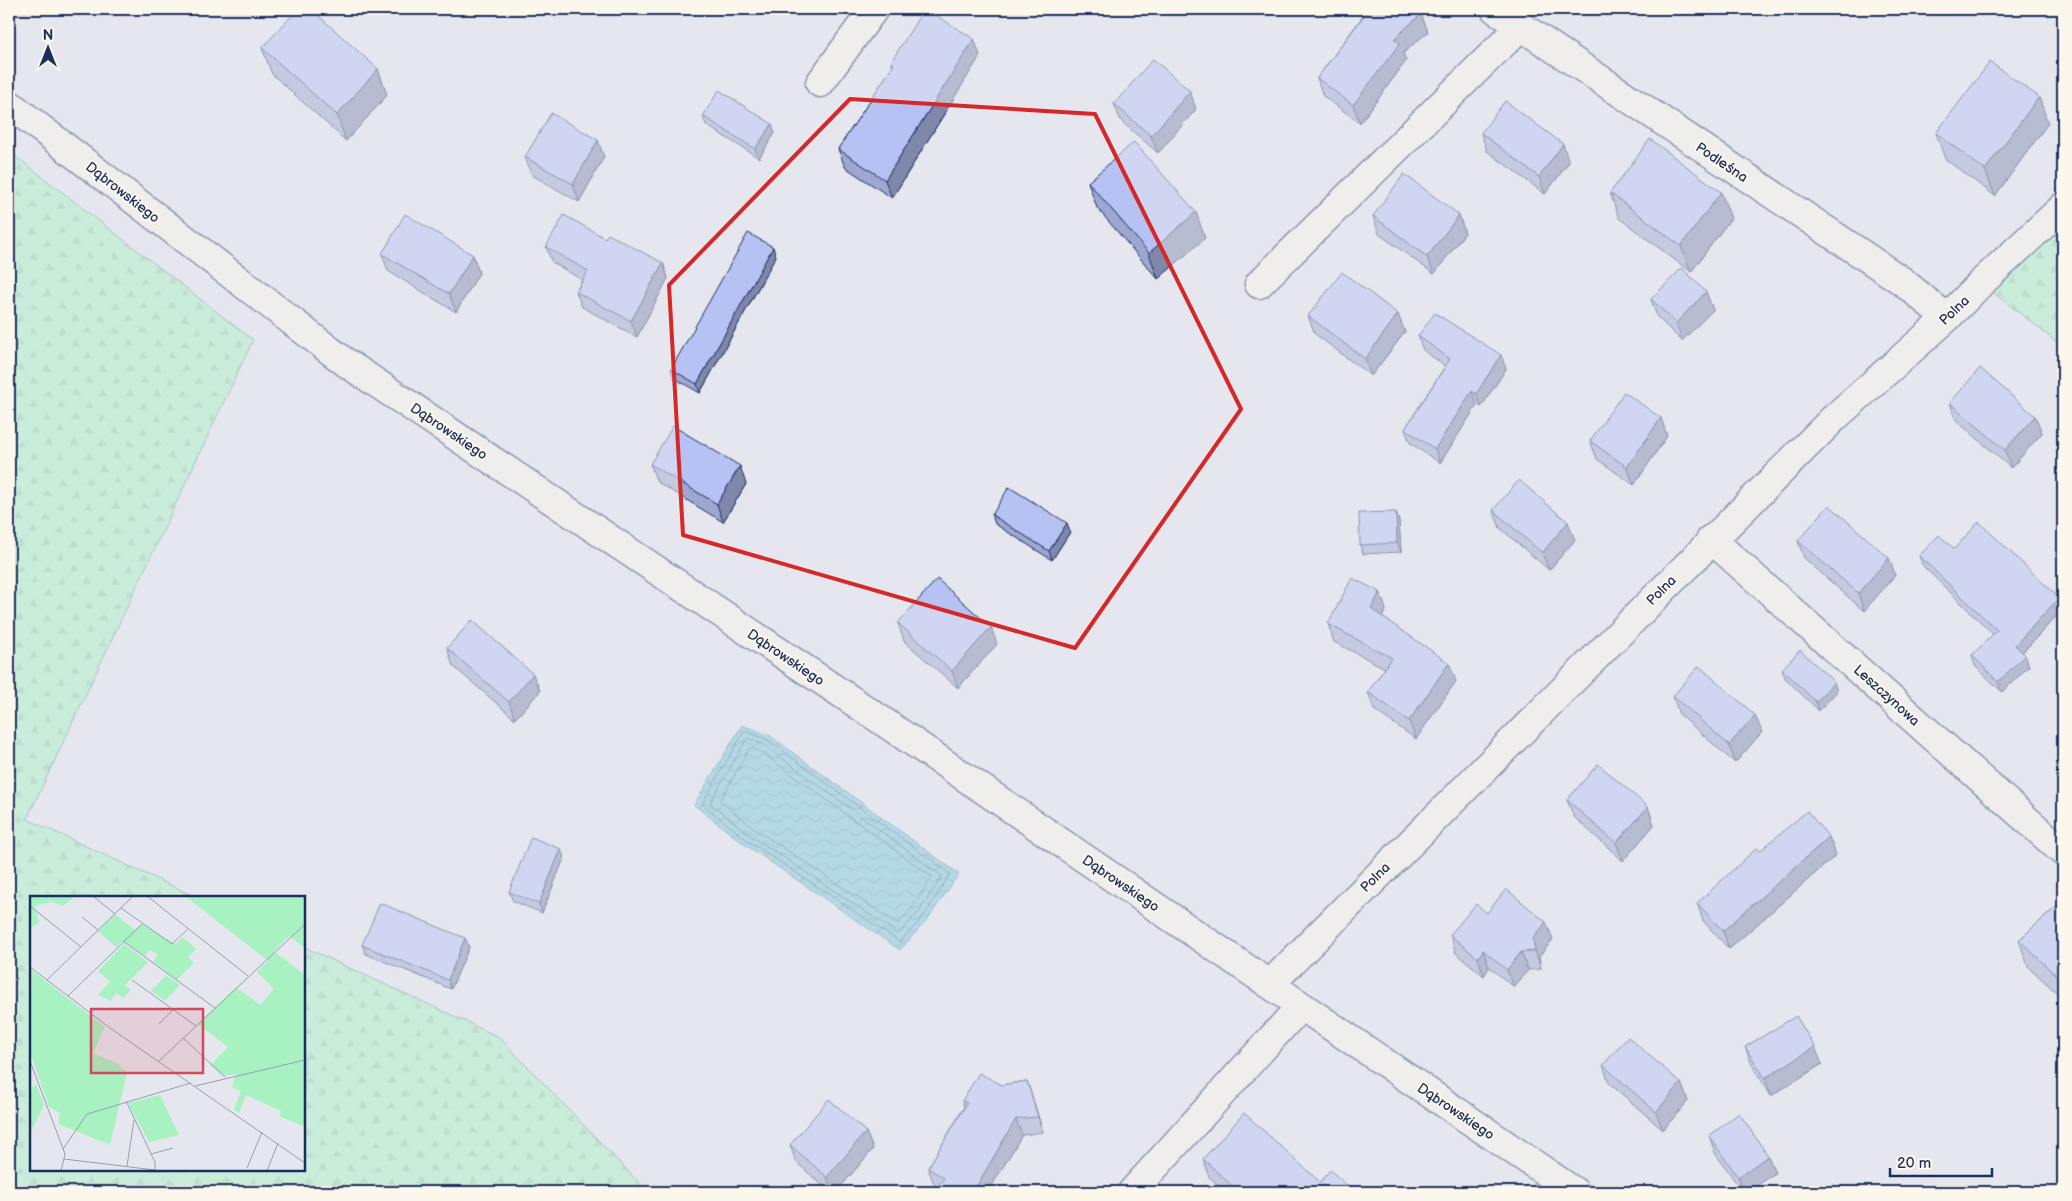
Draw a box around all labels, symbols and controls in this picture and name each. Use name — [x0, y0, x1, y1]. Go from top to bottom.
north arrow — [22, 22, 72, 72]
text: N — [43, 27, 53, 44]
street label: Podleśna — [1692, 139, 1751, 186]
street label: Dąbrowskiego — [82, 158, 163, 227]
street label: Polna — [1936, 292, 1973, 329]
street label: Dąbrowskiego — [407, 399, 491, 463]
street label: Polna — [1643, 572, 1680, 609]
street label: Dąbrowskiego — [744, 625, 828, 689]
street label: Leszczynowa — [1850, 661, 1923, 729]
street label: Dąbrowskiego — [1079, 851, 1163, 915]
street label: Polna — [1357, 859, 1394, 896]
inset map — [30, 896, 305, 1171]
street label: Dąbrowskiego — [1414, 1079, 1498, 1143]
scale bar — [1890, 1146, 1992, 1178]
text: 20 m — [1897, 1154, 1931, 1173]

